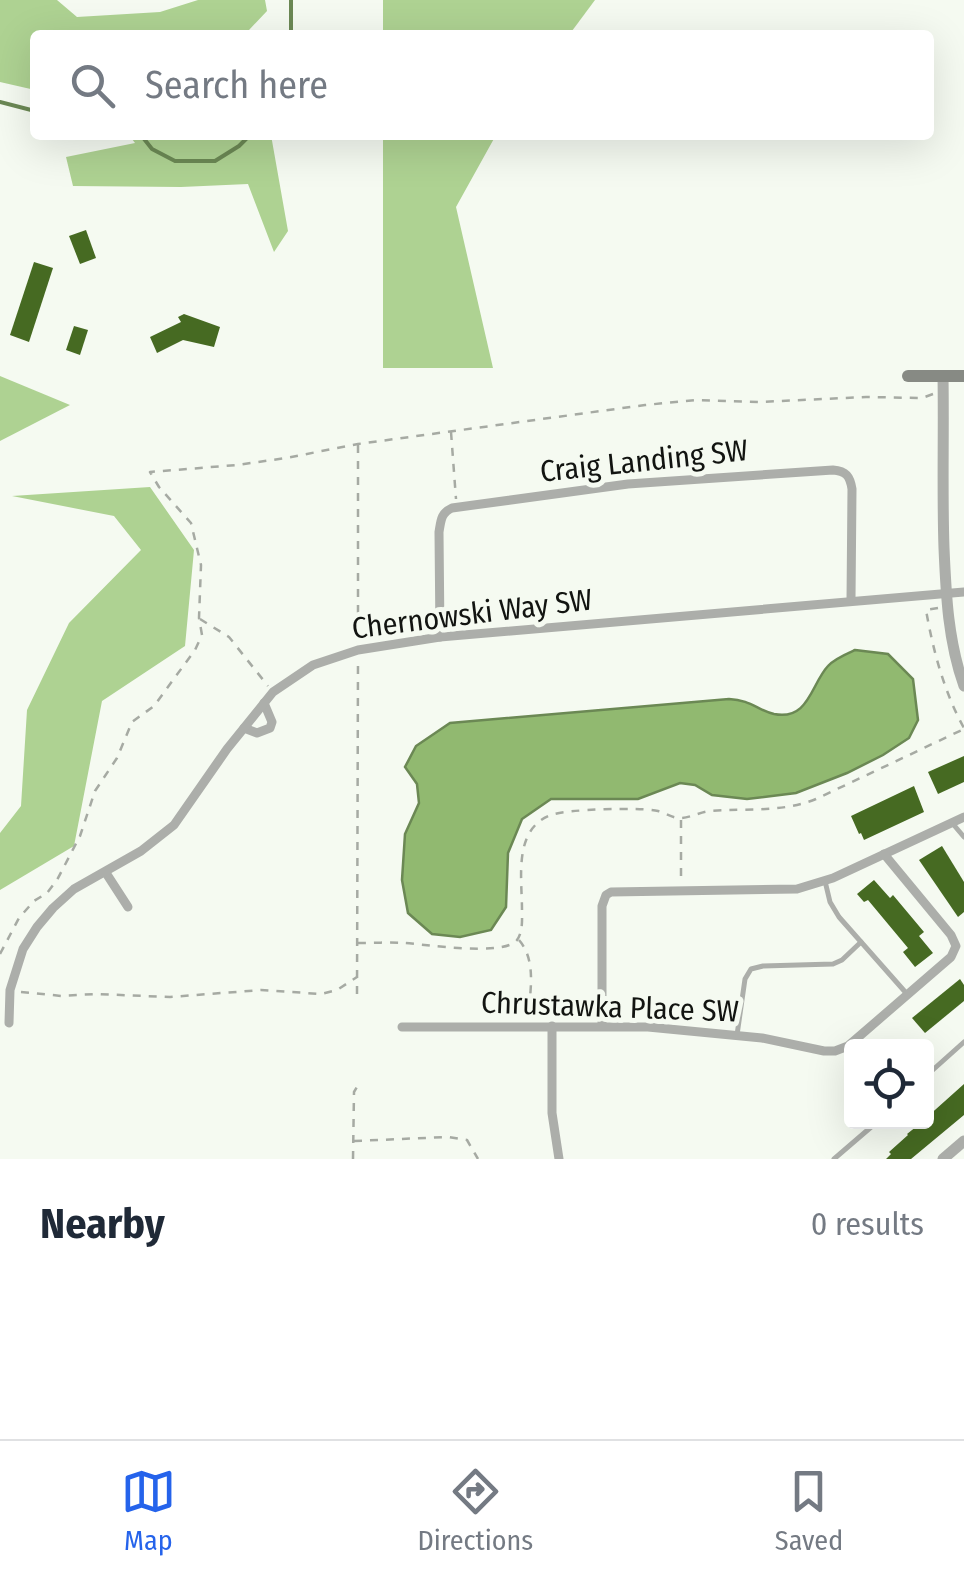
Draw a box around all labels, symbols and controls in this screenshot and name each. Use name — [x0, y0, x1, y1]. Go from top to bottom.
search box — [30, 30, 934, 140]
icon: search — [65, 58, 120, 113]
text: Search here — [145, 62, 328, 108]
street label: Craig Landing SW — [538, 432, 750, 490]
street label: Chernowski Way SW — [350, 581, 594, 647]
street label: Chrustawka Place SW — [481, 985, 739, 1029]
map controls — [844, 1039, 934, 1129]
button: locate — [844, 1039, 934, 1129]
text: Nearby — [40, 1199, 165, 1249]
text: 0 results — [811, 1205, 924, 1243]
tab: Map — [121, 1464, 176, 1557]
tab: Directions — [417, 1464, 533, 1557]
tab: Saved — [775, 1464, 843, 1557]

